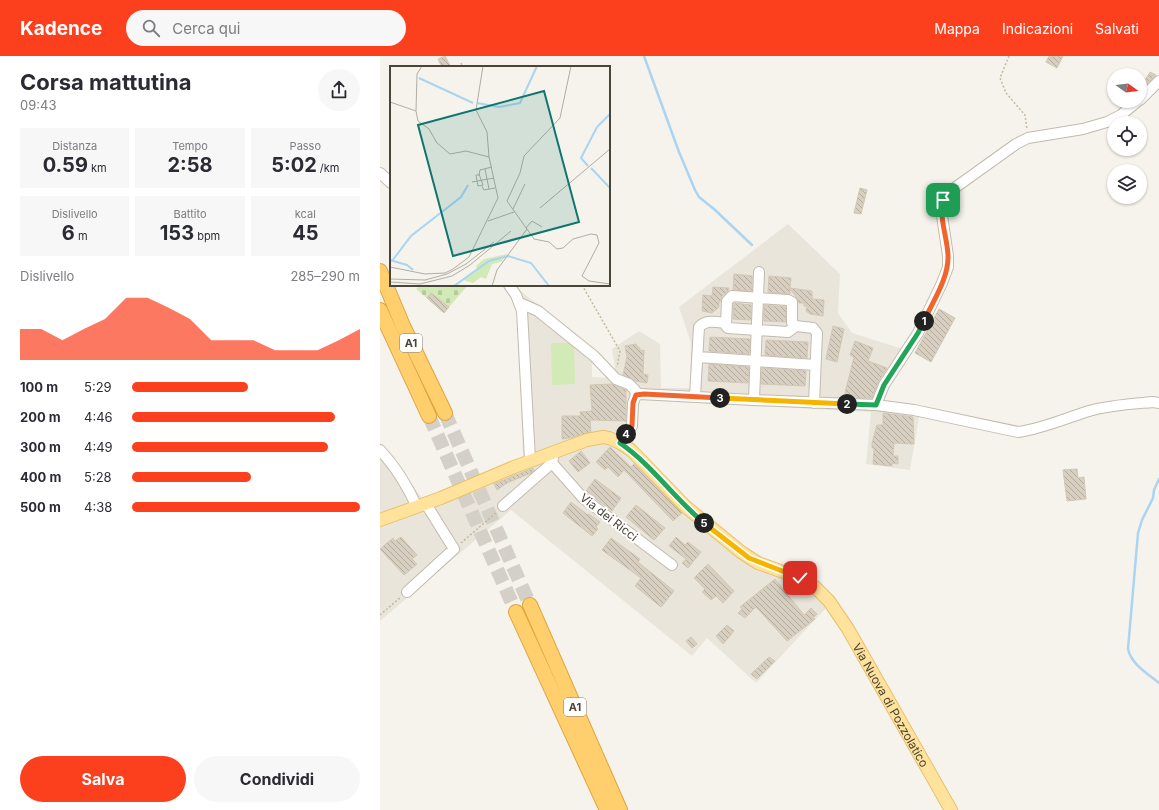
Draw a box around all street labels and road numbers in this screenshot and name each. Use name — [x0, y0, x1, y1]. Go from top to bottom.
road number: A1 — [400, 334, 422, 352]
street label: Via dei Ricci — [577, 490, 641, 544]
street label: Via Nuova di Pozzolatico — [850, 640, 932, 770]
road number: A1 — [564, 698, 586, 716]

